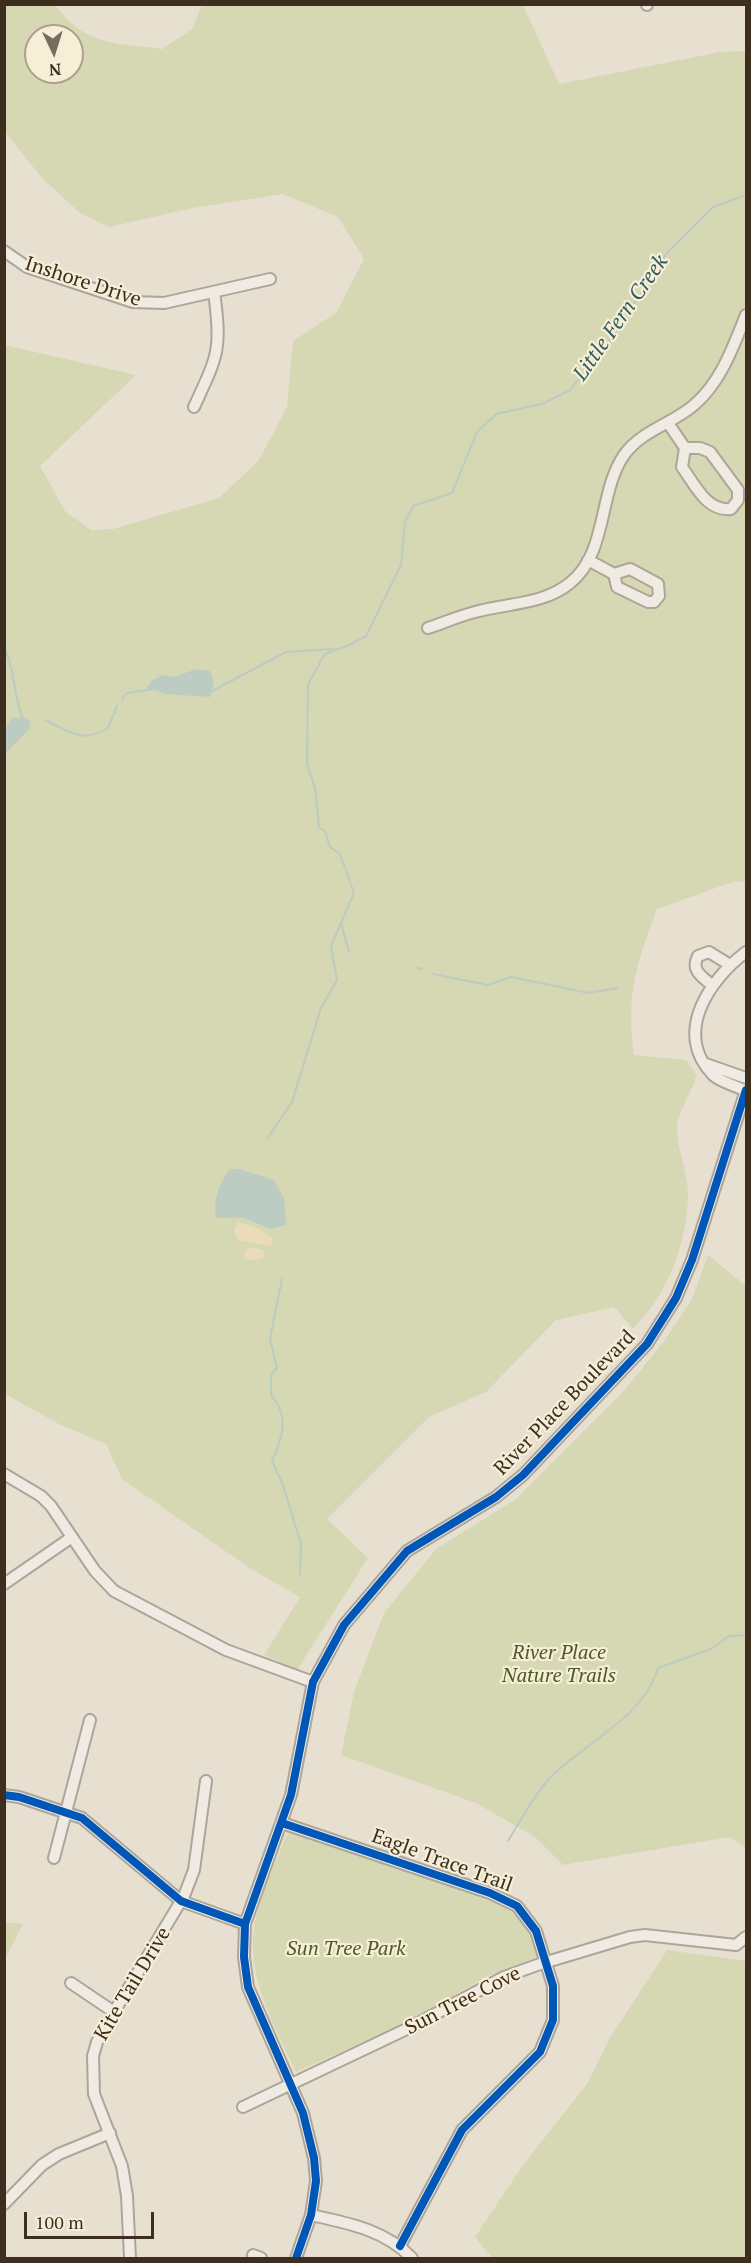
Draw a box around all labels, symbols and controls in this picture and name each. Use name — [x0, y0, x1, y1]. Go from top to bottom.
north arrow — [24, 24, 84, 84]
text: N — [48, 59, 62, 81]
water label: Little Fern Creek — [568, 250, 674, 386]
street label: Inshore Drive — [22, 252, 144, 312]
street label: River Place Boulevard — [489, 1325, 641, 1481]
park label: River Place Nature Trails — [502, 1641, 616, 1688]
street label: Eagle Trace Trail — [368, 1824, 516, 1898]
street label: Kite Tail Drive — [90, 1923, 176, 2045]
park label: Sun Tree Park — [286, 1937, 406, 1961]
street label: Sun Tree Cove — [401, 1962, 525, 2040]
scale bar — [27, 2200, 158, 2238]
text: 100 m — [35, 2210, 84, 2234]

